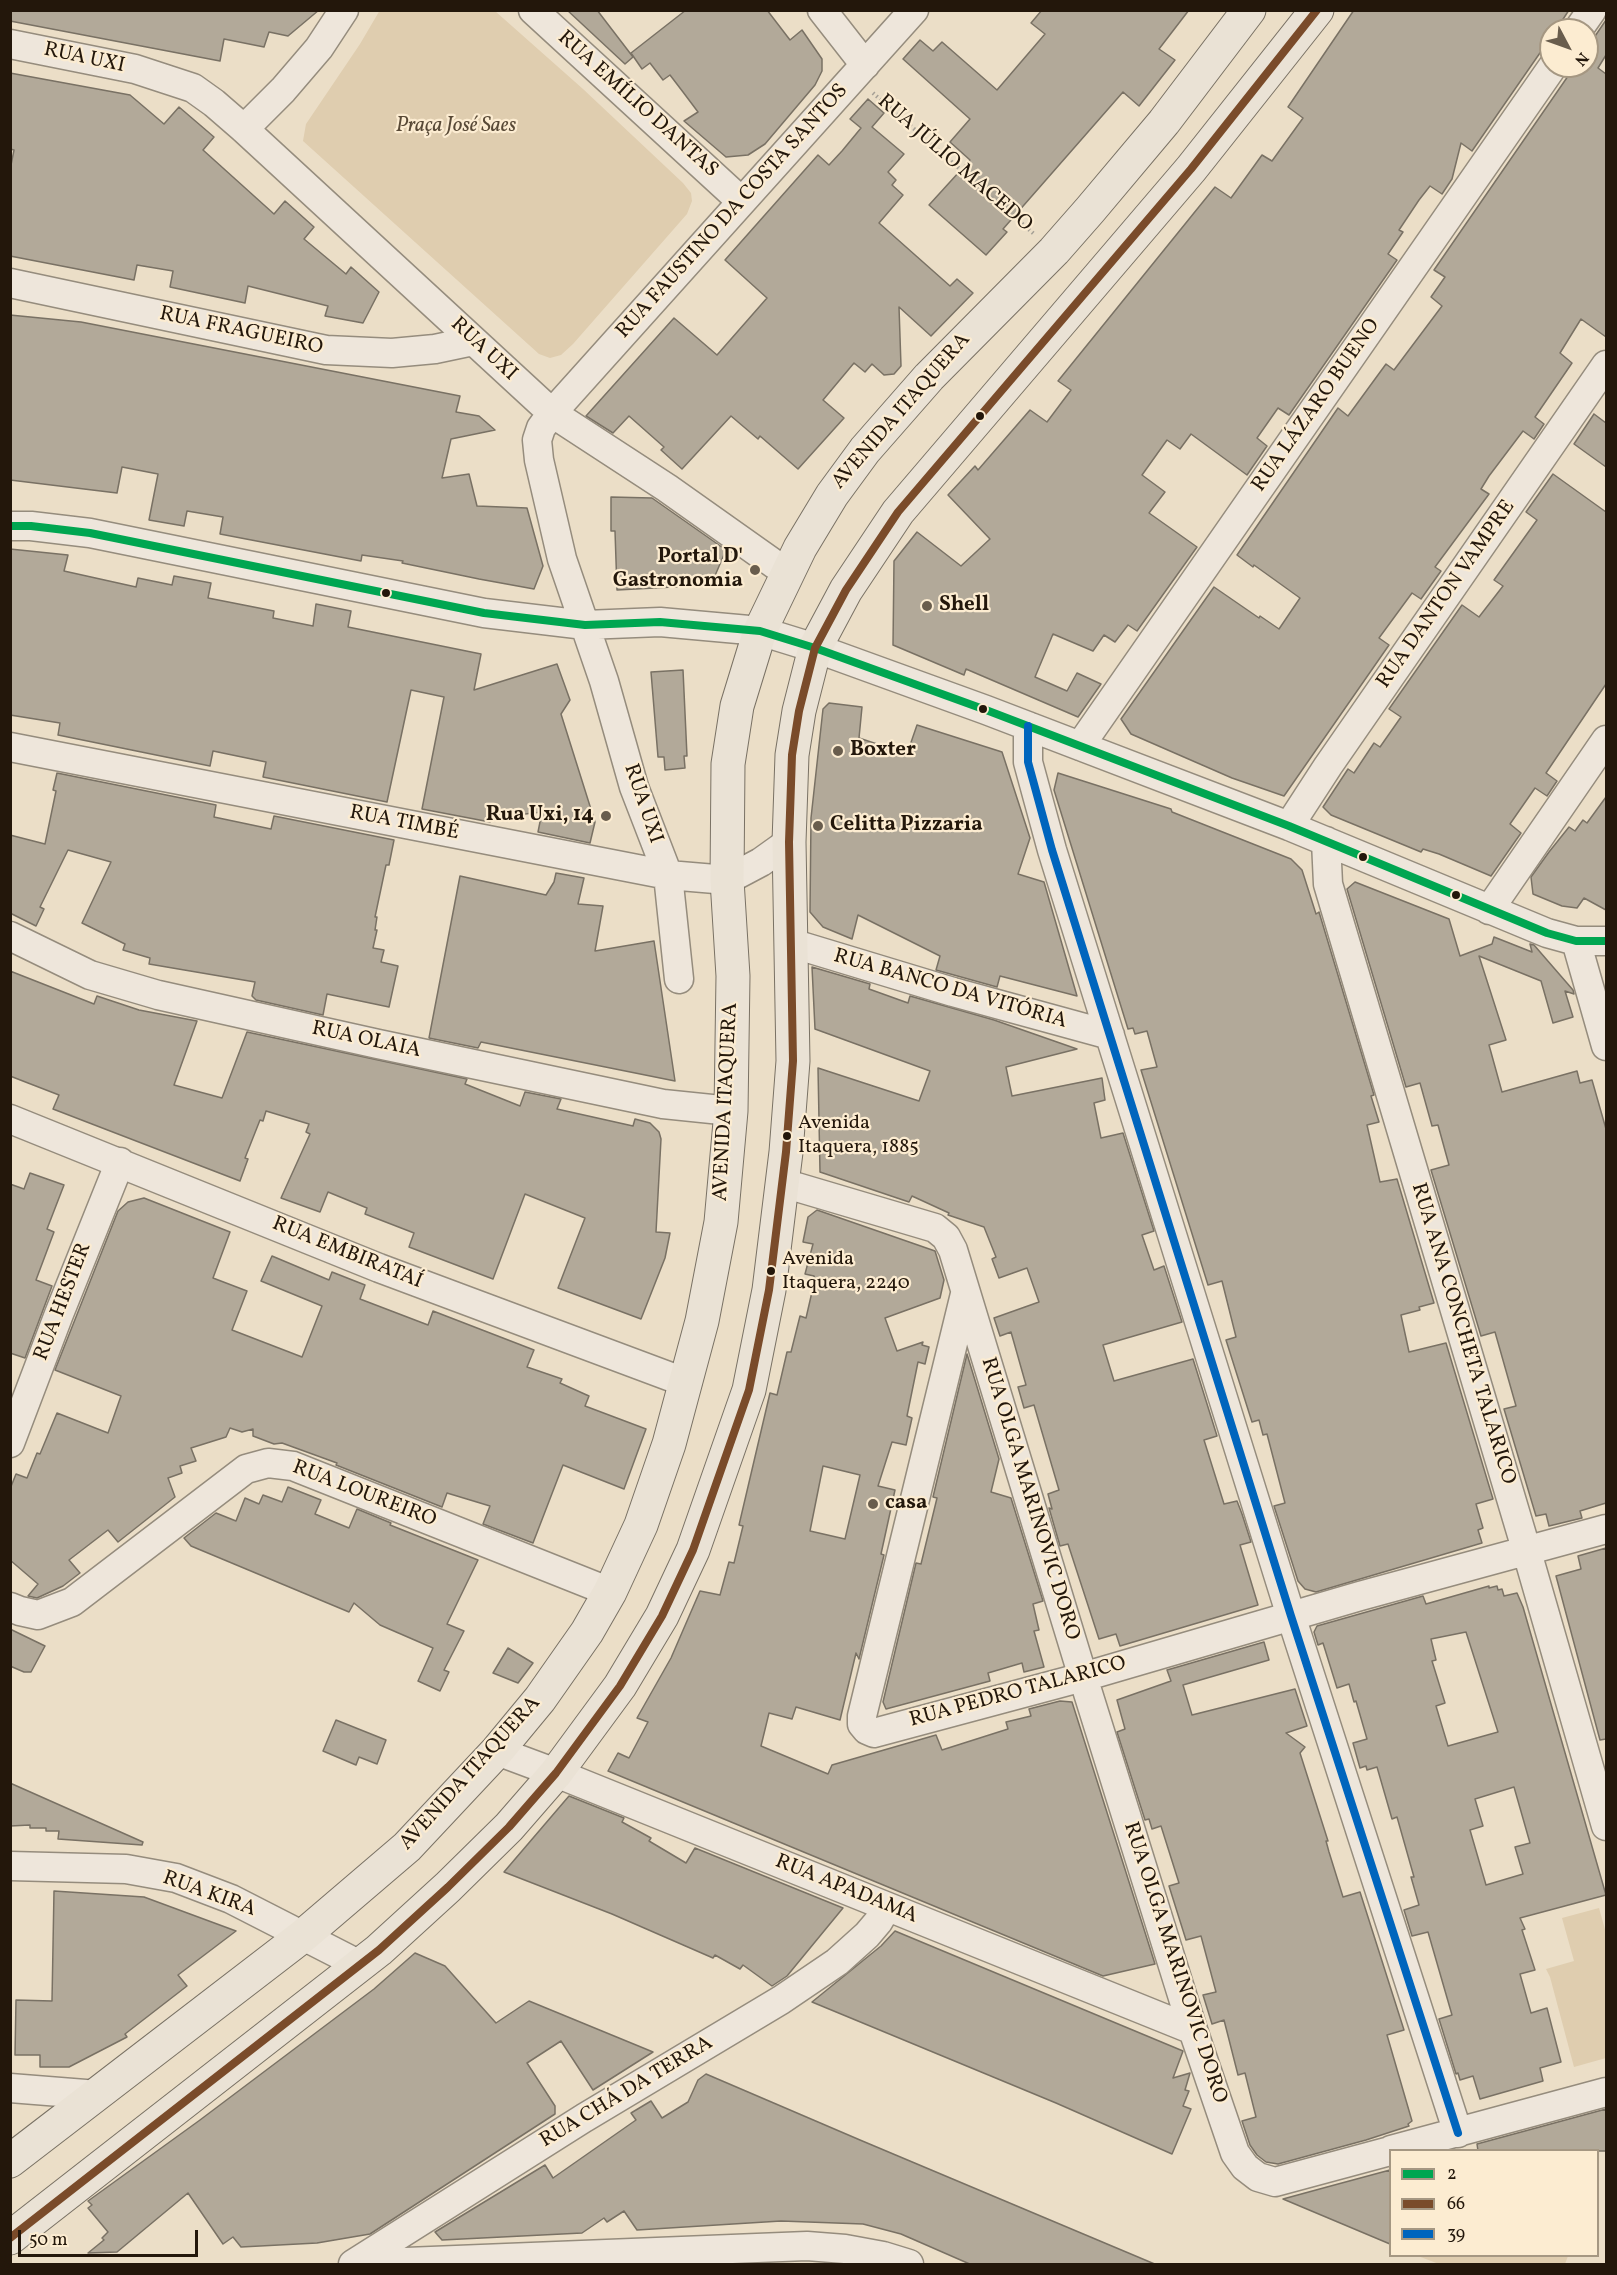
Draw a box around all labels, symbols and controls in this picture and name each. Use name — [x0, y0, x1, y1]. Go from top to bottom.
north arrow — [1539, 18, 1599, 78]
street label: RUA EMÍLIO DANTAS — [551, 26, 723, 184]
street label: RUA UXI — [41, 38, 127, 80]
text: N — [1569, 47, 1593, 70]
street label: RUA FAUSTINO DA COSTA SANTOS — [612, 79, 854, 345]
street label: RUA JÚLIO MACEDO — [871, 90, 1037, 238]
park label: Praça José Saes — [396, 114, 516, 140]
street label: RUA FRAGUEIRO — [157, 302, 325, 362]
street label: RUA UXI — [444, 313, 522, 387]
street label: RUA LÁZARO BUENO — [1248, 314, 1386, 498]
street label: AVENIDA ITAQUERA — [827, 329, 977, 495]
unlabelled marker — [974, 410, 986, 422]
street label: RUA DANTON VAMPRE — [1372, 496, 1522, 694]
place label: Portal D' Gastronomia — [613, 545, 743, 595]
marker: Portal D' Gastronomia — [748, 563, 762, 577]
unlabelled marker — [380, 587, 392, 599]
place label: Shell — [939, 593, 989, 619]
marker: Shell — [920, 599, 934, 613]
unlabelled marker — [977, 703, 989, 715]
place label: Boxter — [850, 738, 916, 764]
marker: Boxter — [831, 744, 845, 758]
street label: RUA UXI — [617, 761, 667, 847]
street label: RUA TIMBÉ — [347, 801, 461, 847]
place label: Rua Uxi, 14 — [486, 803, 594, 829]
marker: Rua Uxi, 14 — [599, 809, 613, 823]
place label: Celitta Pizzaria — [830, 813, 983, 839]
marker: Celitta Pizzaria — [811, 819, 825, 833]
unlabelled marker — [1357, 851, 1369, 863]
unlabelled marker — [1450, 889, 1462, 901]
street label: RUA BANCO DA VITÓRIA — [830, 945, 1070, 1035]
street label: AVENIDA ITAQUERA — [709, 1002, 745, 1202]
street label: RUA OLAIA — [309, 1017, 423, 1065]
place label: Avenida Itaquera, 1885 — [798, 1112, 919, 1159]
marker: Avenida Itaquera, 1885 — [781, 1130, 793, 1142]
street label: RUA ANA CONCHETA TALARICO — [1404, 1180, 1520, 1488]
street label: RUA EMBIRATAÍ — [268, 1212, 426, 1296]
street label: RUA HESTER — [30, 1239, 98, 1365]
place label: Avenida Itaquera, 2240 — [782, 1248, 910, 1295]
marker: Avenida Itaquera, 2240 — [765, 1265, 777, 1277]
street label: RUA OLGA MARINOVIC DORO — [974, 1355, 1084, 1643]
street label: RUA LOUREIRO — [288, 1456, 440, 1534]
place label: casa — [885, 1491, 927, 1517]
marker: casa — [866, 1497, 880, 1511]
street label: RUA PEDRO TALARICO — [907, 1652, 1129, 1734]
street label: AVENIDA ITAQUERA — [395, 1692, 547, 1856]
street label: RUA OLGA MARINOVIC DORO — [1117, 1819, 1231, 2107]
street label: RUA APADAMA — [771, 1850, 921, 1930]
street label: RUA KIRA — [159, 1866, 259, 1924]
street label: RUA CHÁ DA TERRA — [536, 2031, 718, 2155]
legend — [1389, 2149, 1599, 2257]
text: 2 — [1447, 2162, 1457, 2187]
text: 66 — [1447, 2192, 1465, 2217]
scale bar — [21, 2218, 201, 2256]
text: 39 — [1447, 2222, 1465, 2247]
text: 50 m — [29, 2228, 68, 2253]

